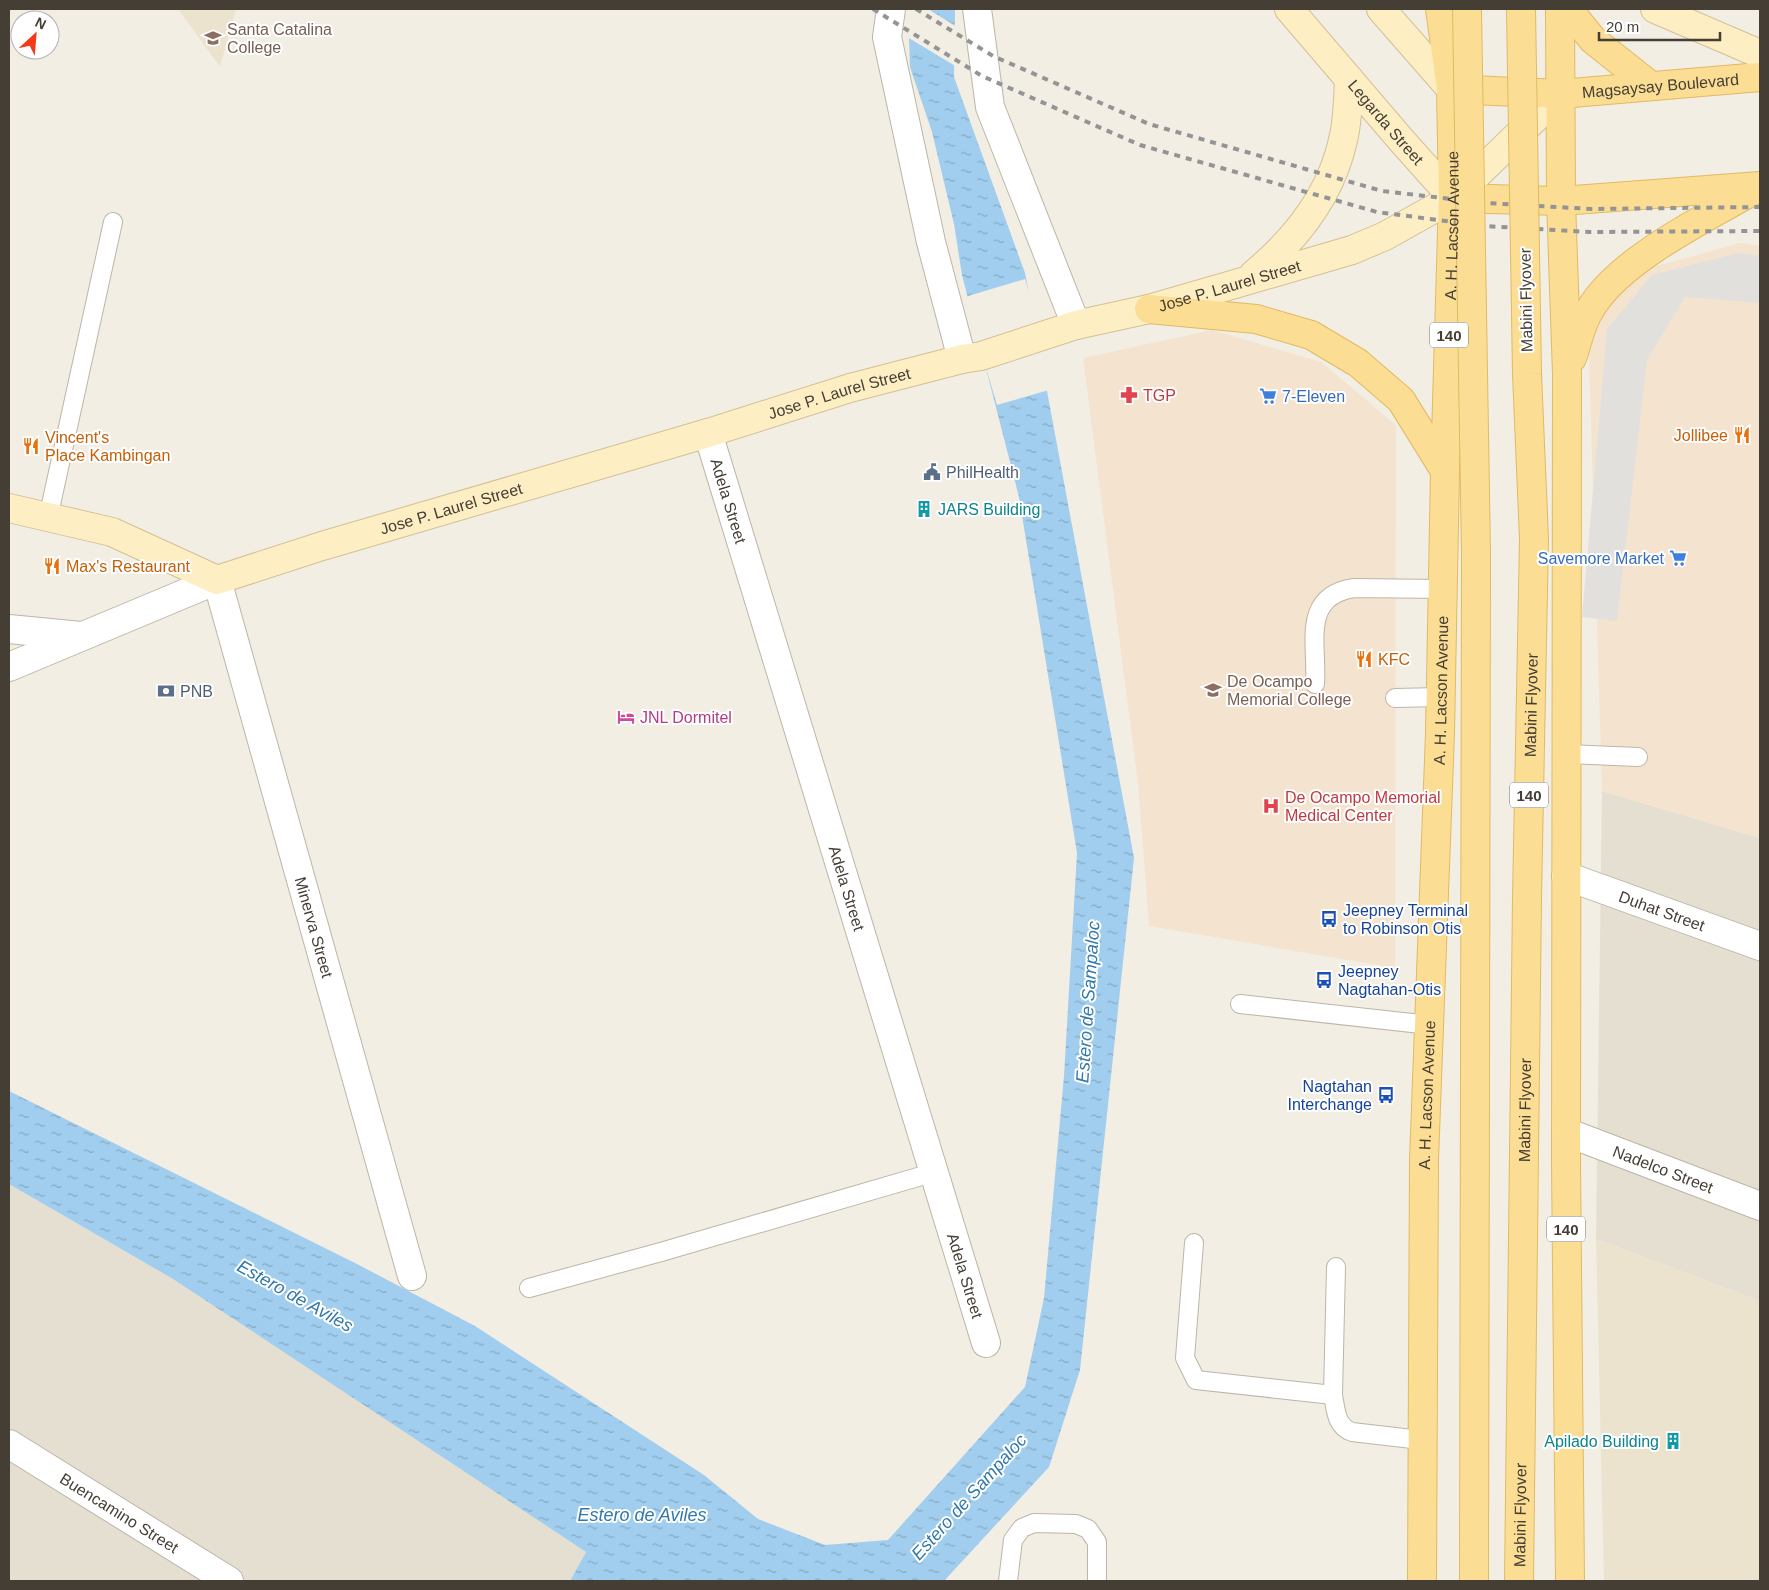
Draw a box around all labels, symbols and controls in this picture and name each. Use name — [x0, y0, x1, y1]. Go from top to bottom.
north arrow — [10, 10, 60, 60]
scale bar — [1599, 10, 1720, 42]
text: N — [33, 14, 49, 33]
text: 20 m — [1606, 18, 1639, 35]
place label: Santa Catalina College — [227, 21, 332, 56]
school or university icon: Santa Catalina College — [203, 28, 223, 48]
street label: Magsaysay Boulevard — [1581, 70, 1740, 101]
street label: Legarda Street — [1345, 76, 1428, 168]
street label: A. H. Lacson Avenue — [1442, 151, 1462, 300]
street label: Mabini Flyover — [1517, 247, 1535, 352]
street label: Jose P. Laurel Street — [1156, 257, 1303, 314]
road number: 140 — [1430, 322, 1468, 348]
street label: Jose P. Laurel Street — [766, 364, 913, 422]
pharmacy icon: TGP — [1119, 385, 1139, 405]
supermarket icon: 7-Eleven — [1258, 386, 1278, 406]
place label: TGP — [1143, 387, 1176, 404]
place label: 7-Eleven — [1282, 388, 1345, 405]
restaurant icon: Jollibee — [1732, 425, 1752, 445]
place label: Jollibee — [1674, 427, 1728, 444]
place label: Vincent's Place Kambingan — [45, 429, 170, 464]
restaurant icon: Vincent's Place Kambingan — [21, 436, 41, 456]
street label: Adela Street — [708, 456, 750, 546]
public building icon: PhilHealth — [922, 462, 942, 482]
place label: PhilHealth — [946, 464, 1019, 481]
street label: Jose P. Laurel Street — [378, 479, 525, 537]
building icon: JARS Building — [914, 499, 934, 519]
place label: JARS Building — [938, 501, 1040, 518]
supermarket icon: Savemore Market — [1668, 548, 1688, 568]
place label: Savemore Market — [1538, 550, 1665, 567]
restaurant icon: Max's Restaurant — [42, 556, 62, 576]
place label: Max's Restaurant — [66, 558, 191, 575]
street label: A. H. Lacson Avenue — [1430, 615, 1451, 765]
restaurant icon: KFC — [1354, 649, 1374, 669]
place label: KFC — [1378, 651, 1410, 668]
street label: Mabini Flyover — [1521, 652, 1540, 757]
place label: De Ocampo Memorial College — [1227, 673, 1352, 708]
school or university icon: De Ocampo Memorial College — [1203, 680, 1223, 700]
bank icon: PNB — [156, 681, 176, 701]
place label: PNB — [180, 683, 213, 700]
hotel icon: JNL Dormitel — [616, 707, 636, 727]
place label: JNL Dormitel — [640, 709, 732, 726]
road number: 140 — [1510, 782, 1548, 808]
place label: De Ocampo Memorial Medical Center — [1285, 789, 1441, 824]
hospital icon: De Ocampo Memorial Medical Center — [1261, 796, 1281, 816]
street label: Adela Street — [826, 844, 868, 933]
street label: Minerva Street — [292, 875, 337, 980]
street label: Duhat Street — [1617, 887, 1708, 934]
place label: Jeepney Terminal to Robinson Otis — [1343, 902, 1468, 937]
bus stop icon: Jeepney Terminal to Robinson Otis — [1319, 909, 1339, 929]
water label: Estero de Sampaloc — [1072, 920, 1104, 1084]
place label: Jeepney Nagtahan-Otis — [1338, 963, 1441, 998]
bus stop icon: Jeepney Nagtahan-Otis — [1314, 970, 1334, 990]
street label: A. H. Lacson Avenue — [1415, 1020, 1438, 1170]
street label: Mabini Flyover — [1515, 1057, 1534, 1162]
place label: Nagtahan Interchange — [1287, 1078, 1372, 1113]
bus stop icon: Nagtahan Interchange — [1376, 1085, 1396, 1105]
street label: Nadelco Street — [1611, 1142, 1716, 1196]
road number: 140 — [1547, 1216, 1585, 1242]
street label: Adela Street — [944, 1231, 987, 1321]
water label: Estero de Aviles — [234, 1256, 356, 1336]
water label: Estero de Sampaloc — [907, 1430, 1031, 1564]
building icon: Apilado Building — [1663, 1431, 1683, 1451]
place label: Apilado Building — [1544, 1433, 1659, 1450]
street label: Mabini Flyover — [1511, 1462, 1529, 1567]
street label: Buencamino Street — [57, 1470, 182, 1556]
water label: Estero de Aviles — [577, 1505, 707, 1525]

